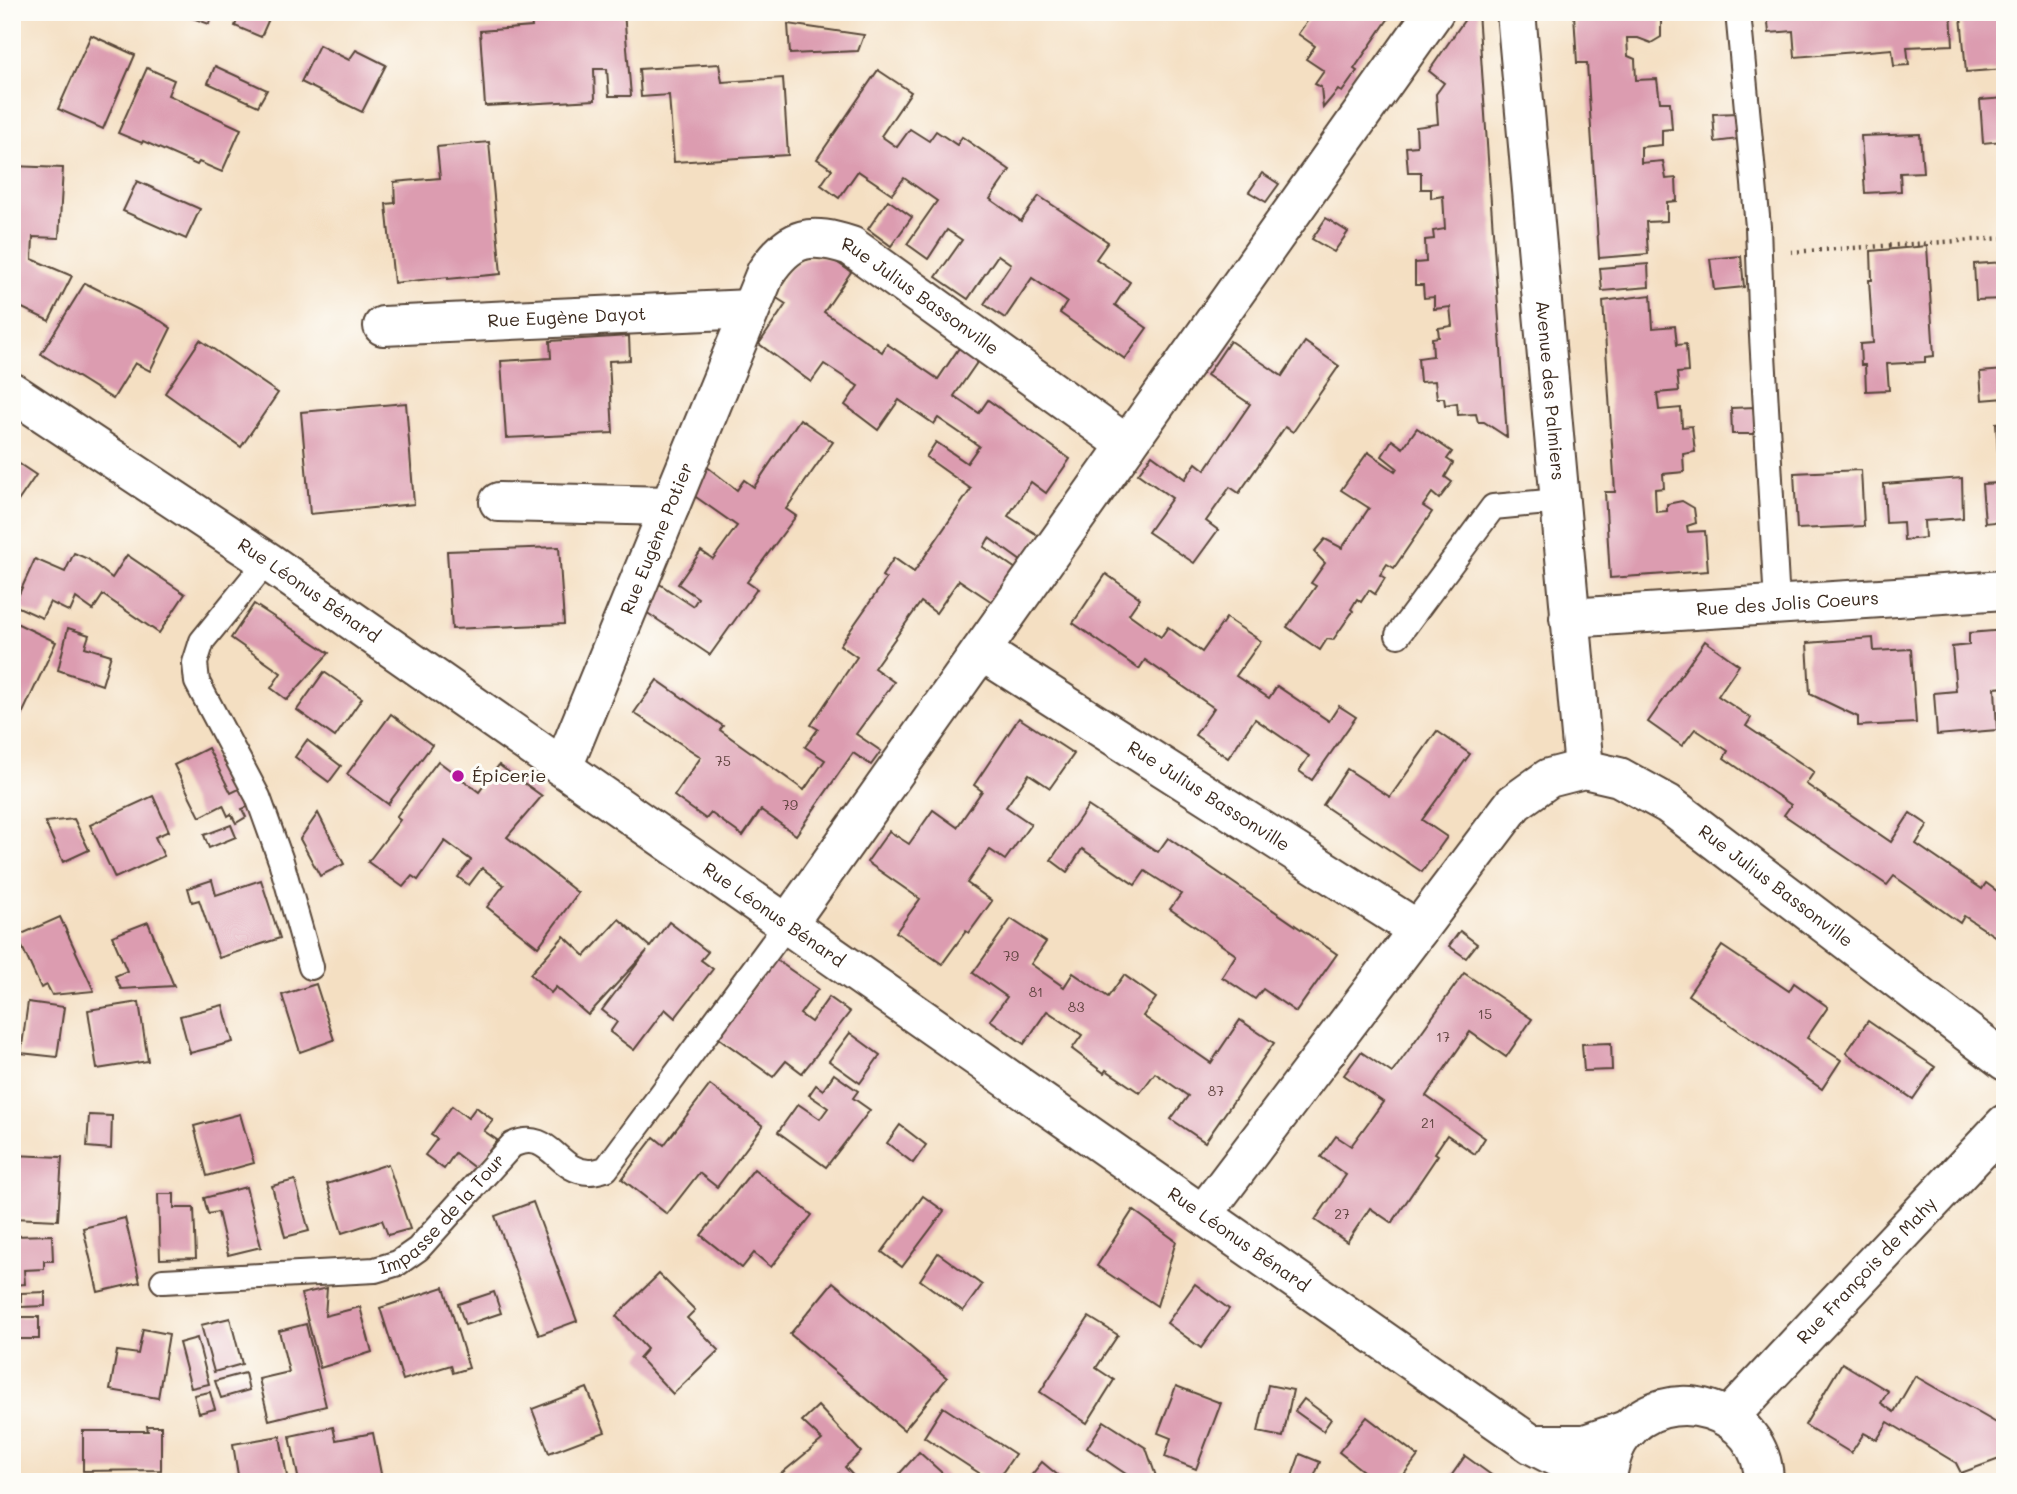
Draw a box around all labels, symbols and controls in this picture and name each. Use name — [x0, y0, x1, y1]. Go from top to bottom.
street label: Rue Julius Bassonville — [839, 231, 1004, 360]
street label: Avenue des Palmiers — [1531, 299, 1571, 481]
street label: Rue Eugène Dayot — [487, 301, 647, 332]
street label: Rue Eugène Potier — [614, 458, 698, 618]
street label: Rue Léonus Bénard — [233, 532, 385, 647]
street label: Rue des Jolis Coeurs — [1695, 585, 1880, 621]
street label: Rue Julius Bassonville — [1123, 735, 1295, 856]
house number: 75 — [715, 751, 731, 770]
place label: Épicerie — [472, 763, 546, 787]
marker: Épicerie — [450, 768, 466, 784]
house number: 79 — [782, 795, 798, 814]
street label: Rue Julius Bassonville — [1694, 819, 1858, 952]
street label: Rue Léonus Bénard — [699, 856, 850, 972]
house number: 79 — [1003, 946, 1019, 965]
house number: 81 — [1029, 982, 1043, 1001]
house number: 83 — [1068, 997, 1084, 1016]
house number: 15 — [1478, 1004, 1492, 1023]
house number: 17 — [1436, 1027, 1450, 1046]
house number: 87 — [1208, 1081, 1224, 1100]
house number: 21 — [1421, 1113, 1435, 1132]
street label: Impasse de la Tour — [375, 1148, 510, 1279]
street label: Rue Léonus Bénard — [1163, 1181, 1315, 1297]
street label: Rue François de Mahy — [1791, 1191, 1941, 1349]
house number: 27 — [1334, 1204, 1350, 1223]

